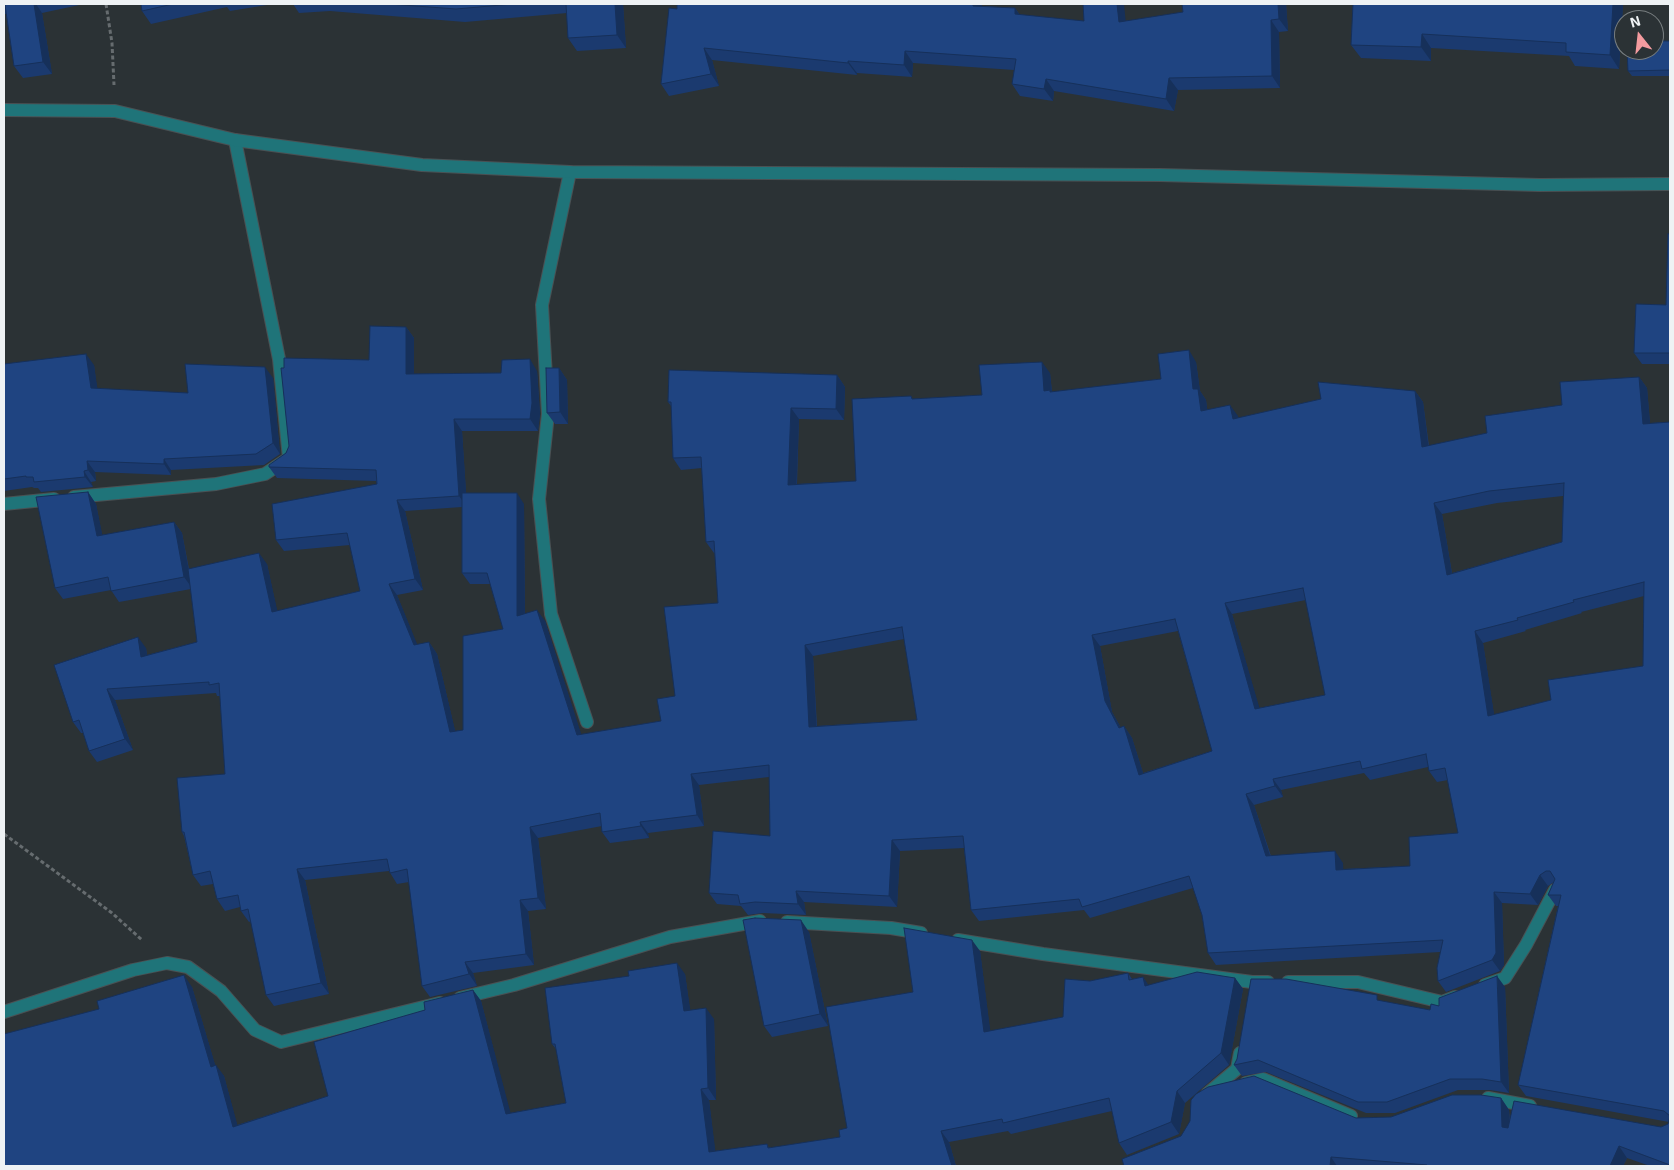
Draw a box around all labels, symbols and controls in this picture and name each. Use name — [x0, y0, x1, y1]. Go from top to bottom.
north arrow — [1614, 10, 1664, 60]
text: N — [1628, 11, 1642, 31]

